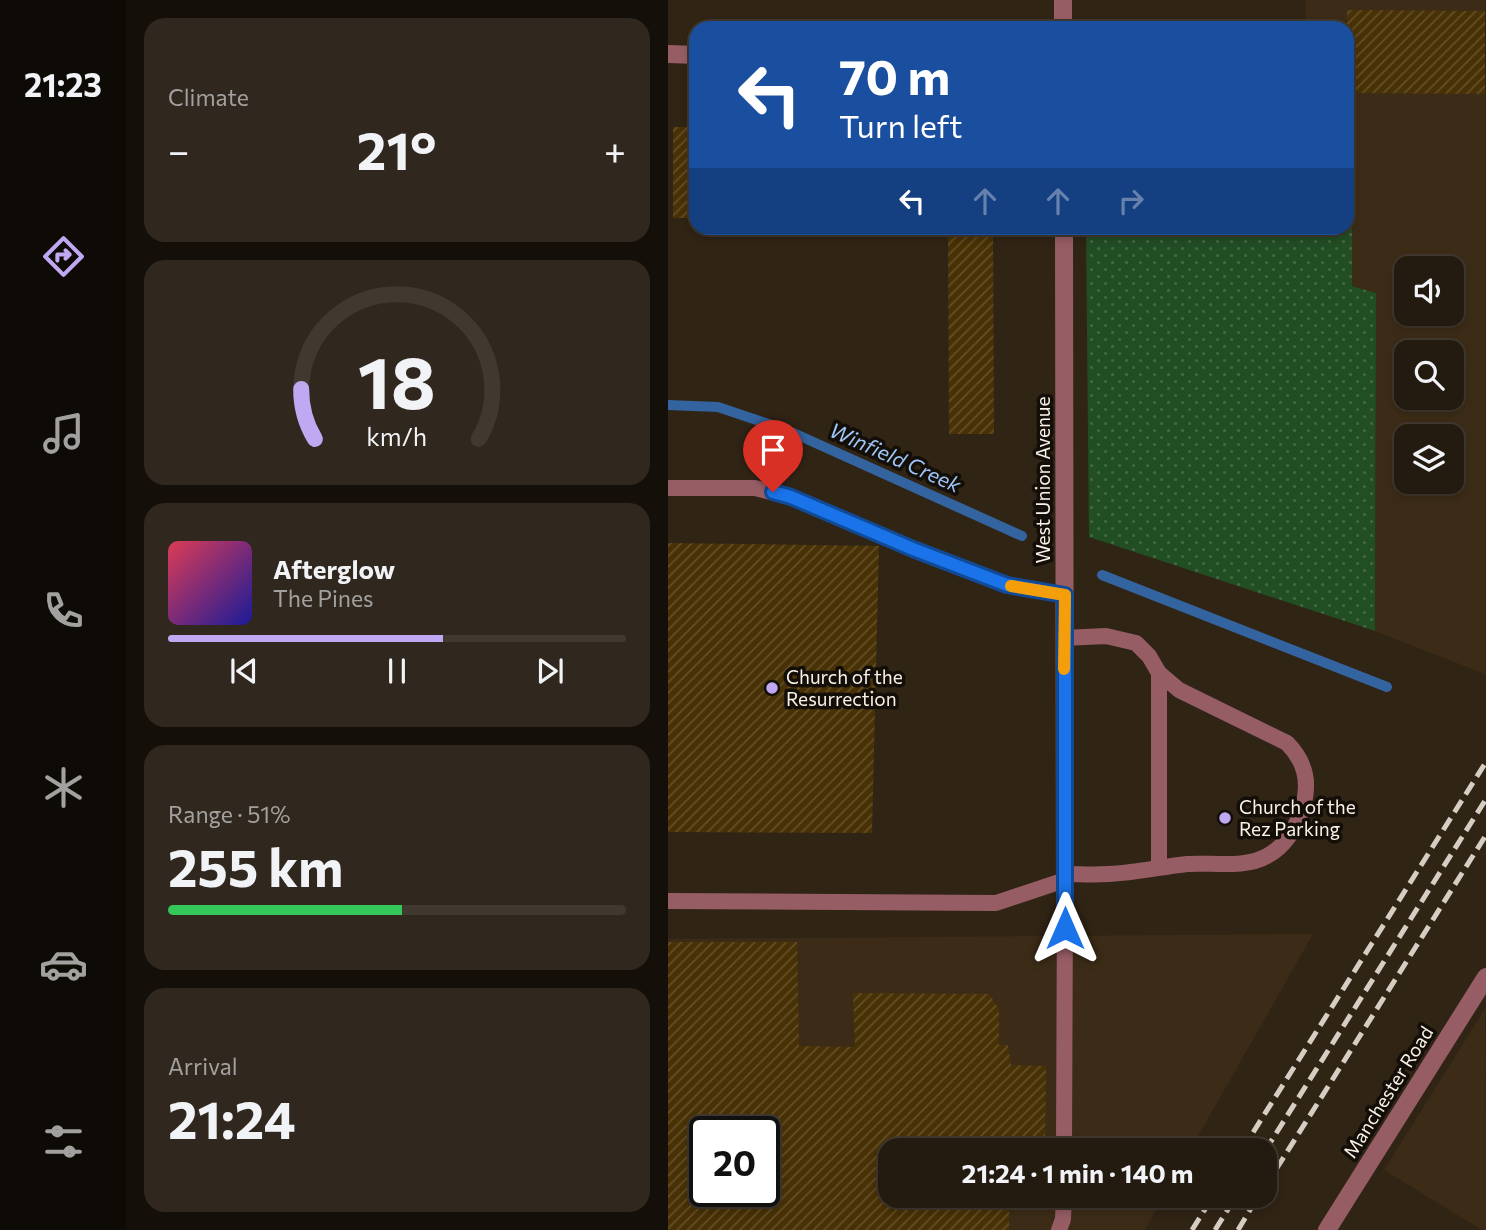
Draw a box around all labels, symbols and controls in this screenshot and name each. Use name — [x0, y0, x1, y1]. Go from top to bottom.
text: 70 m — [839, 45, 950, 105]
icon: left — [724, 49, 815, 140]
text: 21:23 — [24, 64, 102, 104]
text: Climate — [168, 83, 249, 111]
text: Turn left — [839, 105, 963, 145]
text: 21° — [357, 117, 436, 181]
text: − — [168, 126, 190, 173]
text: + — [604, 126, 626, 173]
icon: left — [893, 182, 931, 220]
icon: ahead — [966, 182, 1004, 220]
icon: ahead — [1039, 182, 1077, 220]
icon: right — [1112, 182, 1150, 220]
icon: directions — [39, 232, 88, 281]
map controls — [1394, 256, 1464, 494]
button: sound — [1394, 256, 1464, 326]
text: 18 — [358, 335, 436, 424]
button: search — [1394, 340, 1464, 410]
street label: West Union Avenue — [1031, 397, 1054, 563]
icon: music — [39, 409, 88, 458]
water label: Winfield Creek — [826, 417, 966, 497]
text: km/h — [367, 420, 427, 450]
pin — [743, 420, 803, 492]
button: layers — [1394, 424, 1464, 494]
icon: arrive — [754, 431, 792, 469]
text: Afterglow — [273, 553, 395, 584]
text: The Pines — [273, 584, 374, 612]
icon: phone — [39, 586, 88, 635]
icon: previous — [225, 652, 263, 690]
icon: pause — [378, 652, 416, 690]
icon: next — [531, 652, 569, 690]
place label: Church of the Resurrection — [786, 665, 903, 710]
marker: Church of the Resurrection — [764, 680, 780, 696]
icon: climate — [39, 763, 88, 812]
place label: Church of the Rez Parking — [1239, 795, 1356, 840]
text: Range · 51% — [168, 800, 290, 828]
marker: Church of the Rez Parking — [1217, 810, 1233, 826]
text: 255 km — [168, 834, 343, 898]
position arrow — [1028, 891, 1102, 965]
icon: car — [39, 940, 88, 989]
street label: Manchester Road — [1338, 1022, 1437, 1162]
text: Arrival — [168, 1052, 238, 1080]
text: 21:24 — [168, 1086, 296, 1150]
speed limit sign: 20 — [689, 1116, 780, 1207]
icon: filters — [39, 1117, 88, 1166]
text: 21:24 · 1 min · 140 m — [962, 1157, 1193, 1188]

